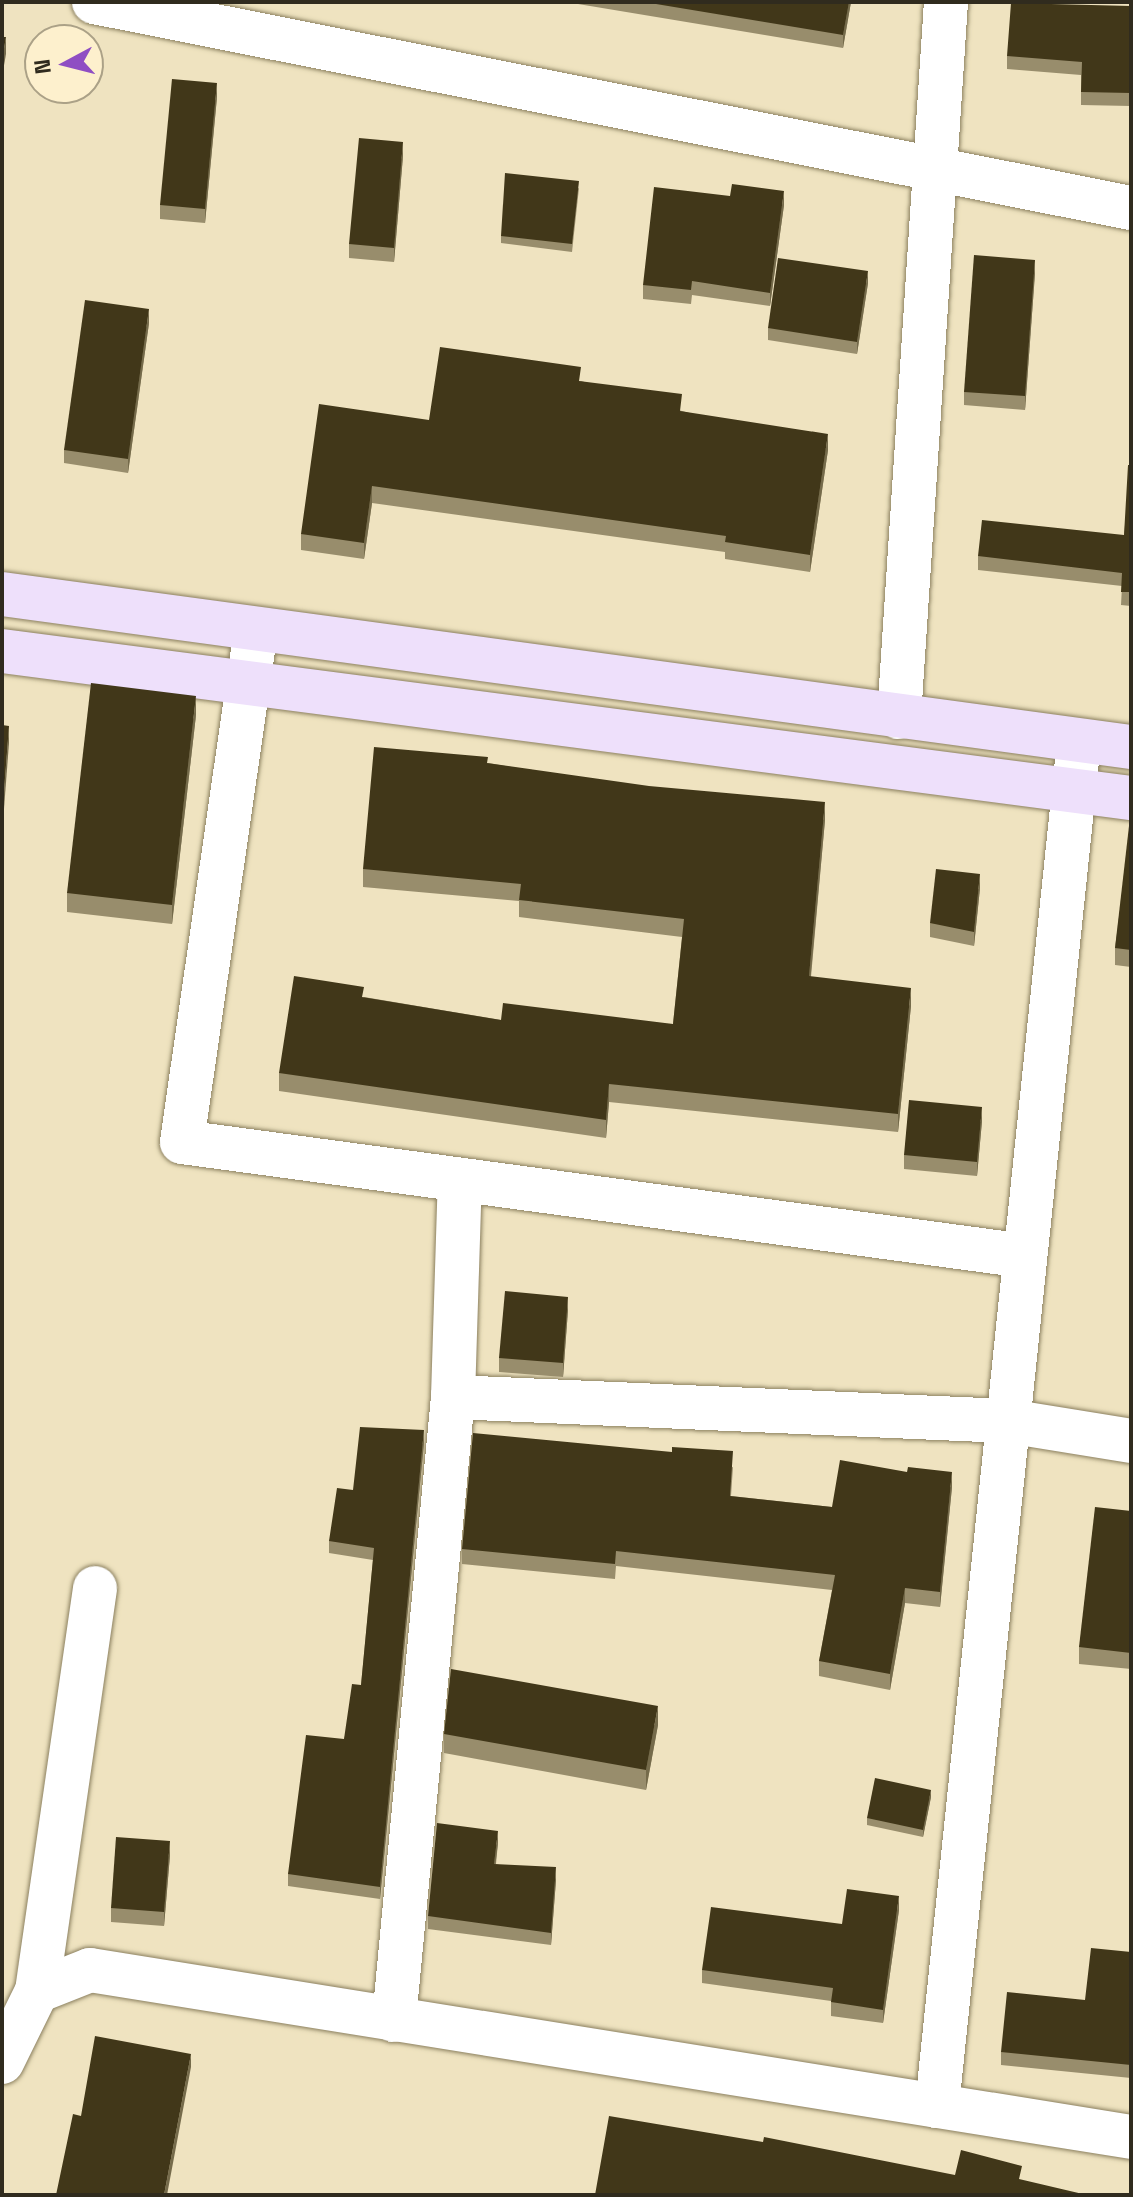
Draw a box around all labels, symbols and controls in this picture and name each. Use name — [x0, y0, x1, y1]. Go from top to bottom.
north arrow — [24, 24, 104, 104]
text: N — [27, 58, 57, 76]

